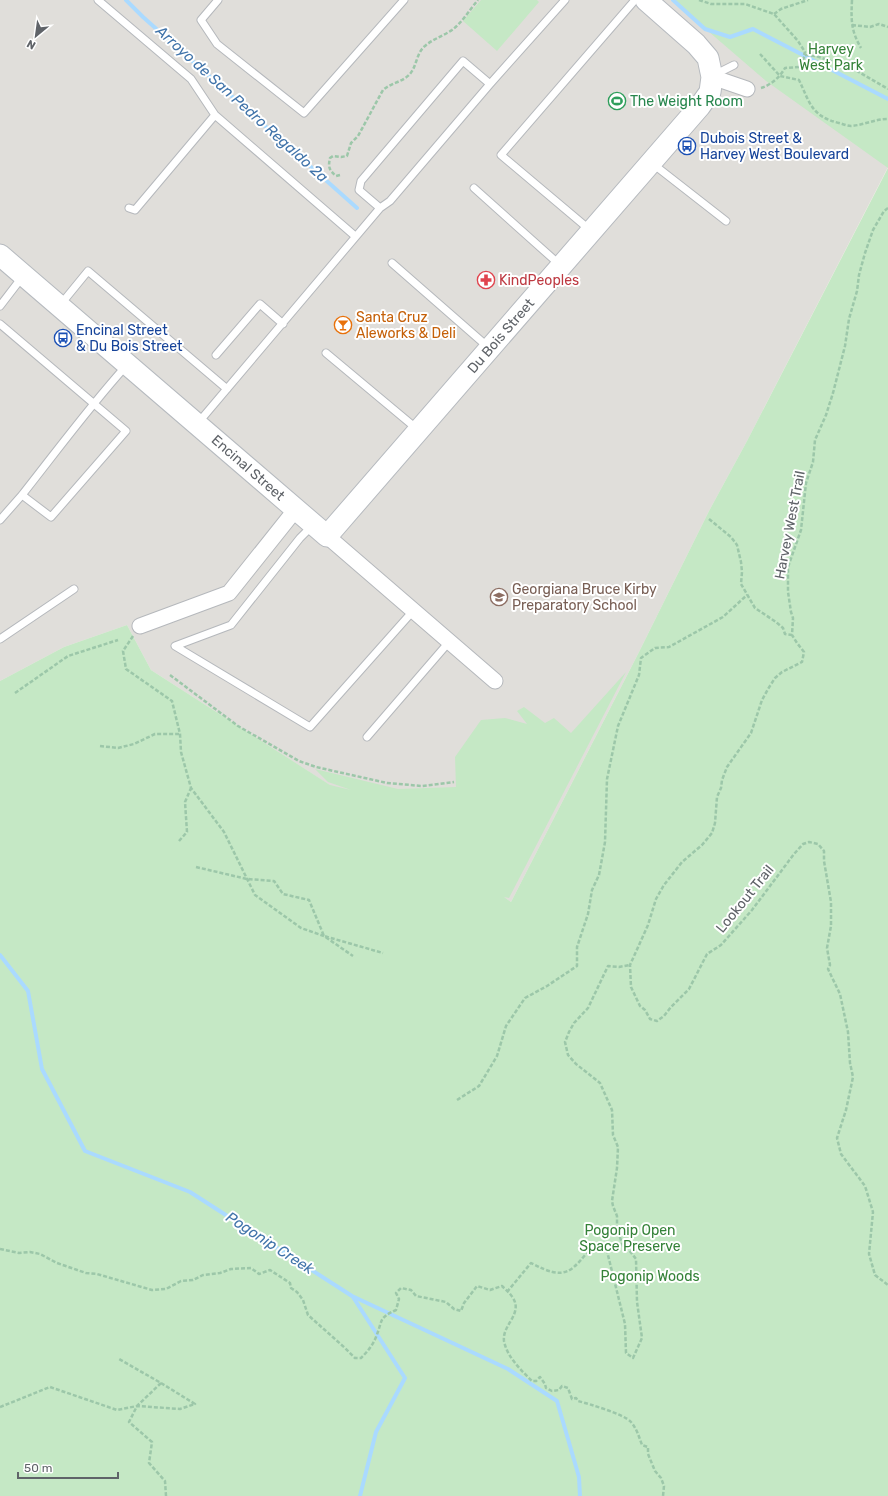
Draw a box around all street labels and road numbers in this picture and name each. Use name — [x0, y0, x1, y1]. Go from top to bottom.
street label: Du Bois Street — [464, 295, 538, 377]
street label: Encinal Street — [208, 432, 289, 505]
street label: Harvey West Trail — [771, 469, 809, 581]
street label: Lookout Trail — [712, 862, 778, 936]

